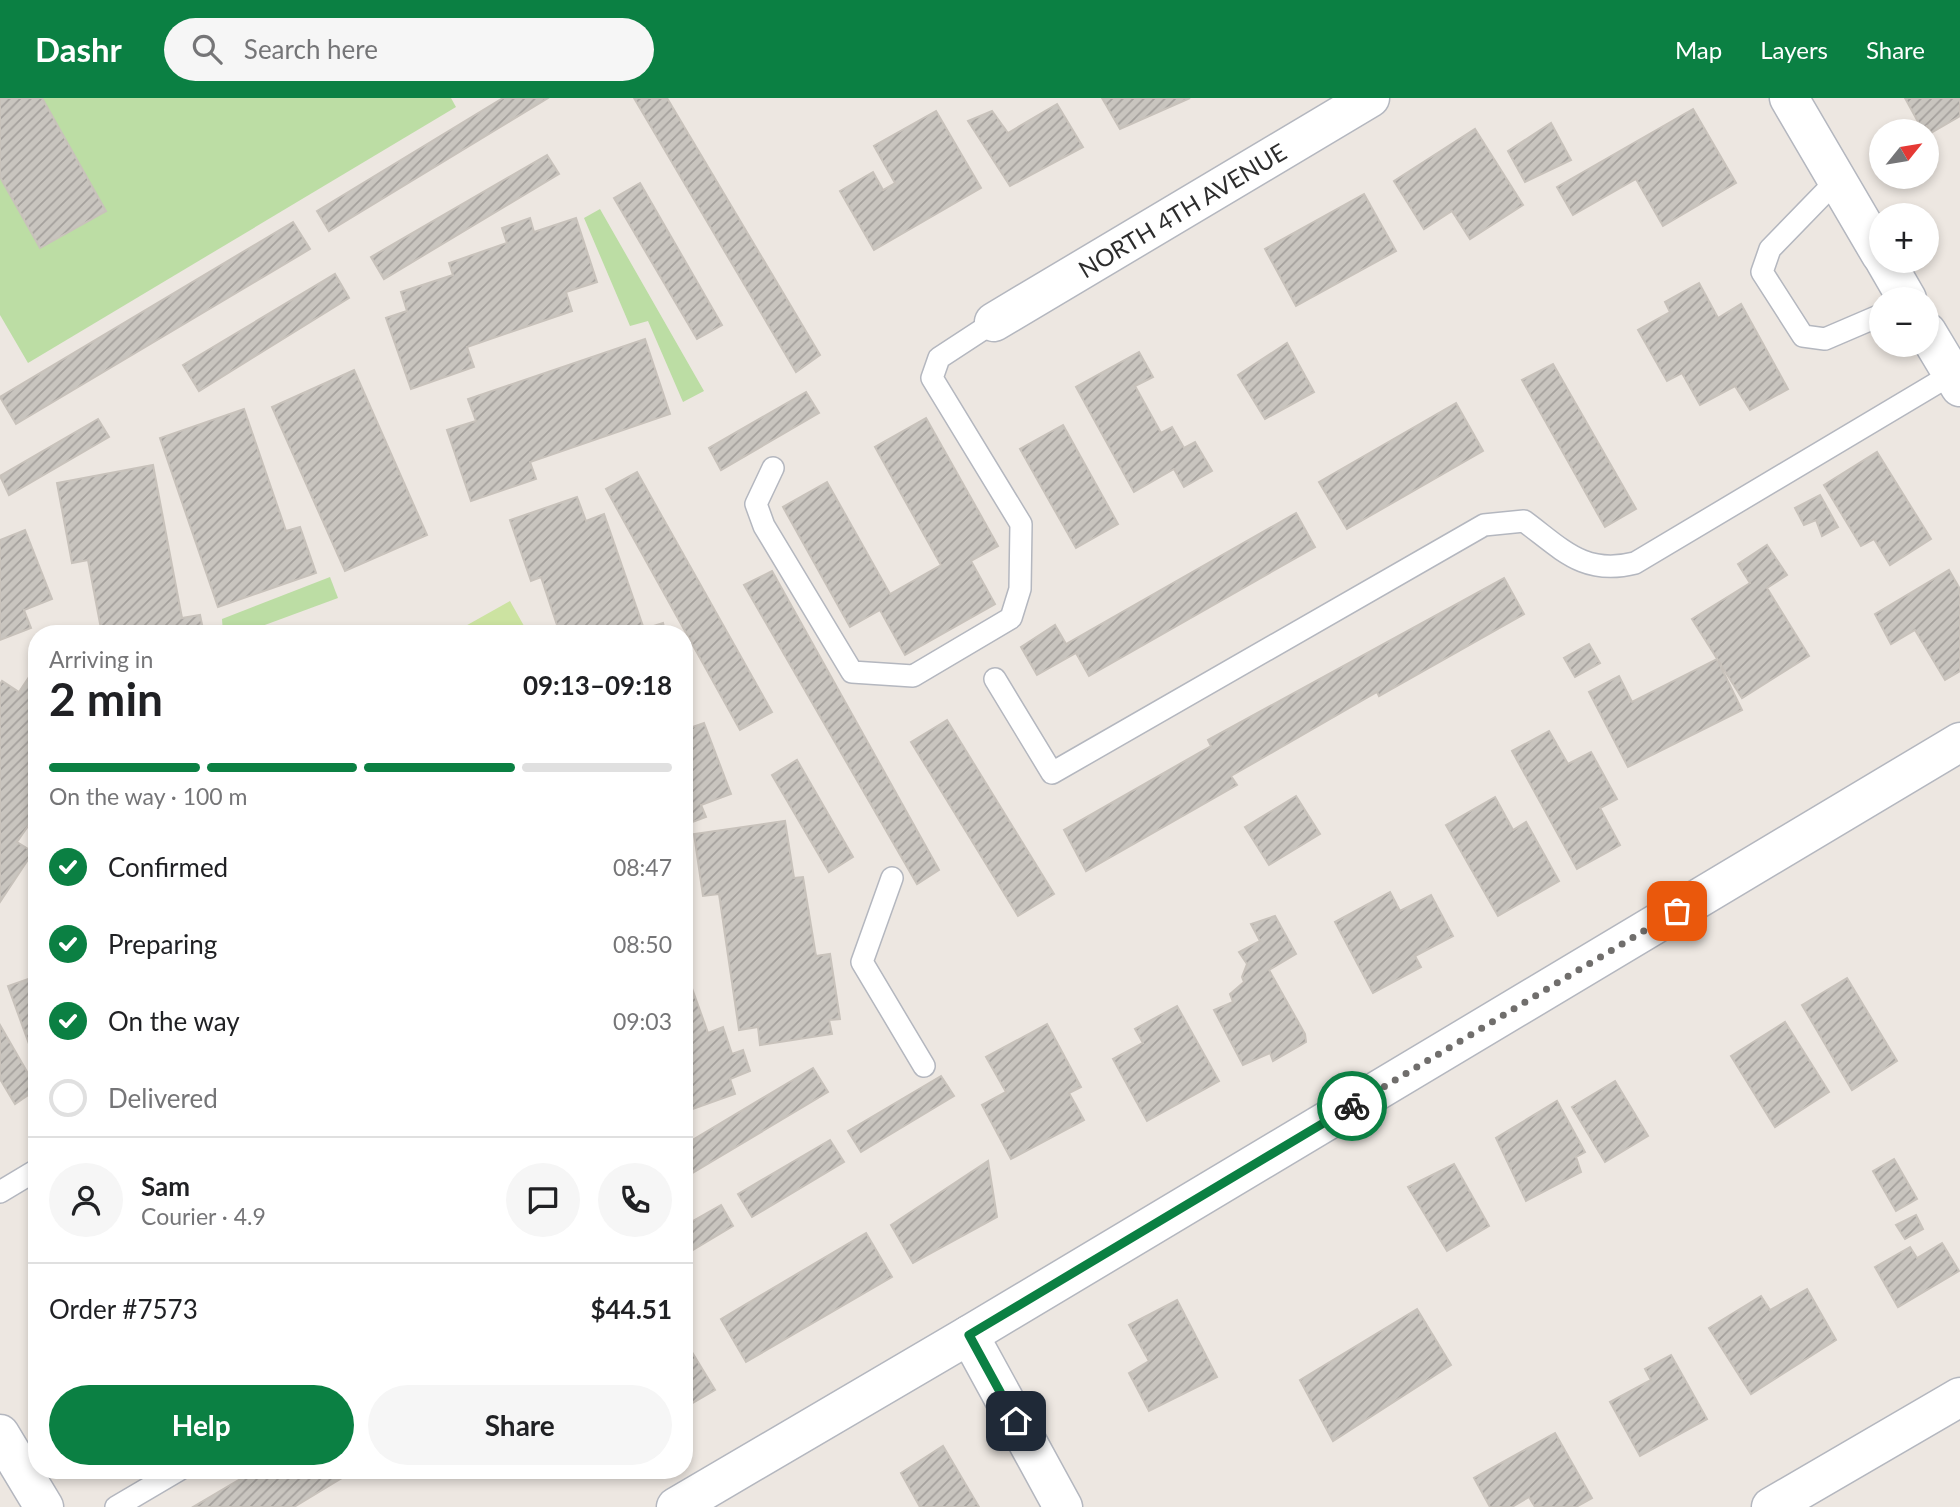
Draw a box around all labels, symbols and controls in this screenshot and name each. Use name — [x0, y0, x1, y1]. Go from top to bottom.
search box — [164, 18, 654, 81]
text: Dashr — [35, 29, 122, 69]
icon: search — [188, 30, 226, 68]
text: Search here — [244, 33, 378, 65]
text: Map — [1675, 35, 1722, 64]
text: Layers — [1760, 35, 1828, 64]
text: Share — [1866, 35, 1925, 64]
north arrow — [1869, 119, 1939, 189]
map controls — [1869, 119, 1939, 357]
street label: NORTH 4TH AVENUE — [1073, 136, 1291, 284]
button: + — [1869, 203, 1939, 273]
button: − — [1869, 287, 1939, 357]
text: Arriving in — [49, 645, 153, 673]
text: 09:13–09:18 — [523, 669, 672, 701]
text: 2 min — [49, 671, 163, 726]
text: On the way · 100 m — [49, 782, 248, 810]
icon: check — [49, 848, 87, 886]
text: Confirmed — [108, 851, 228, 883]
text: 08:47 — [613, 853, 672, 881]
pin — [1647, 881, 1707, 941]
icon: bag — [1658, 892, 1696, 930]
icon: check — [49, 925, 87, 963]
text: Preparing — [108, 928, 217, 960]
text: 08:50 — [613, 930, 672, 958]
icon: check — [49, 1002, 87, 1040]
text: On the way — [108, 1005, 240, 1037]
text: 09:03 — [613, 1007, 672, 1035]
courier — [1317, 1071, 1387, 1141]
text: Delivered — [108, 1082, 218, 1114]
icon: bike — [1333, 1087, 1371, 1125]
button: person — [49, 1163, 123, 1237]
button: chat — [506, 1163, 580, 1237]
button: phone — [598, 1163, 672, 1237]
text: Sam — [141, 1170, 190, 1202]
text: Courier · 4.9 — [141, 1202, 266, 1230]
text: Order #7573 — [49, 1293, 198, 1325]
text: $44.51 — [590, 1293, 672, 1325]
button: Help — [49, 1385, 354, 1465]
button: Share — [368, 1385, 672, 1465]
pin — [986, 1391, 1046, 1451]
icon: home — [997, 1402, 1035, 1440]

